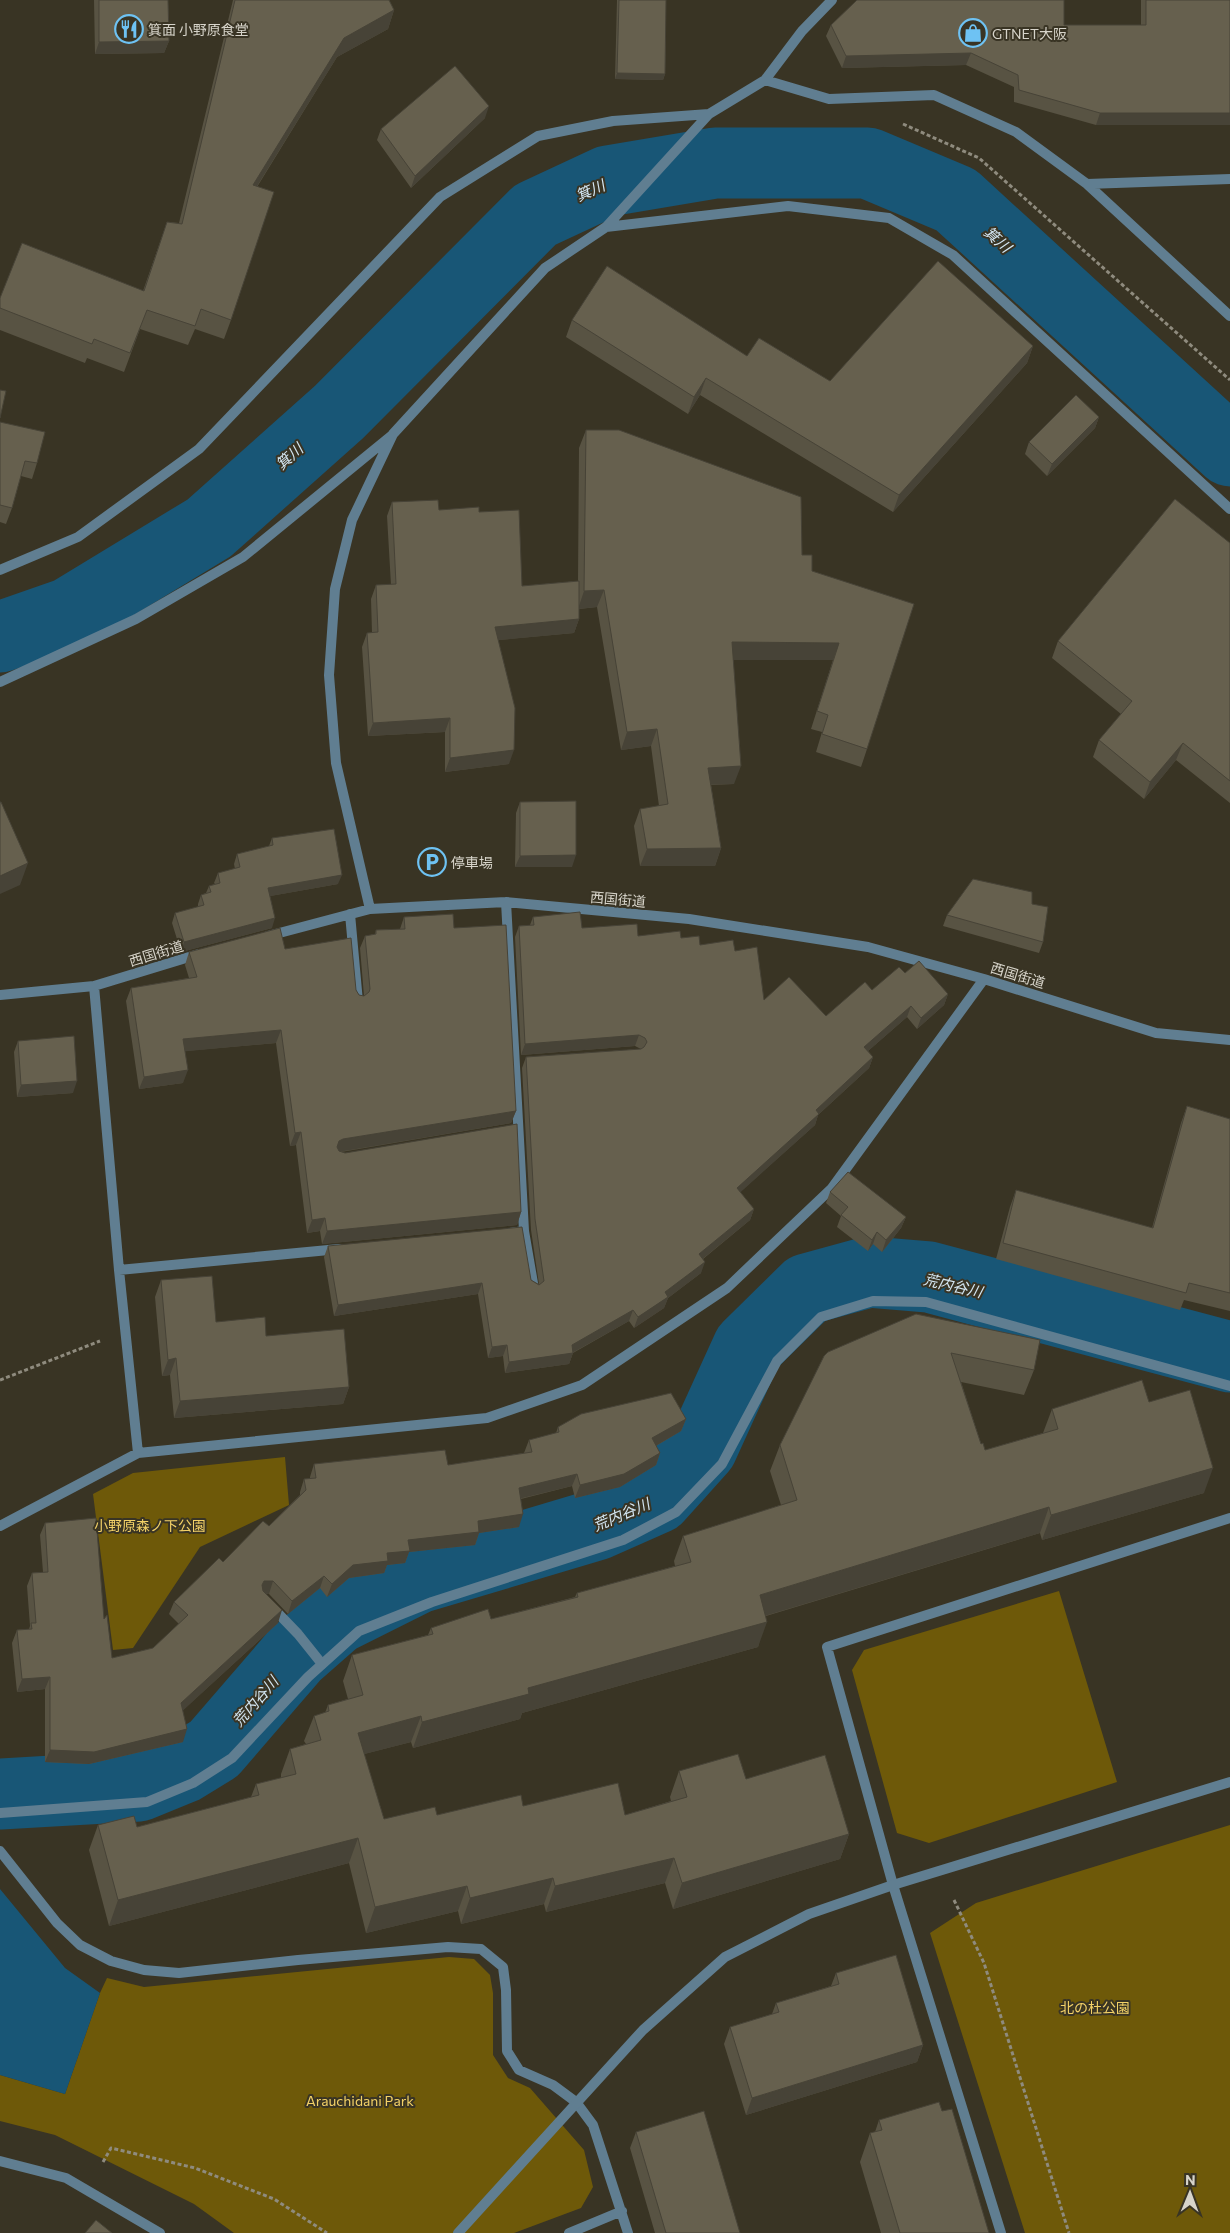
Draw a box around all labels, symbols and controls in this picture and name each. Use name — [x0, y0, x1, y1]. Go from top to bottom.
restaurant icon: 箕面 小野原食堂 — [114, 14, 144, 44]
shop icon: GTNET大阪 — [958, 18, 988, 48]
place label: 箕面 小野原食堂 — [148, 21, 249, 38]
place label: GTNET大阪 — [992, 25, 1067, 42]
water label: 箕川 — [573, 175, 609, 204]
water label: 箕川 — [981, 222, 1017, 257]
water label: 箕川 — [272, 438, 308, 473]
parking icon: 停車場 — [417, 847, 447, 877]
place label: 停車場 — [451, 854, 493, 871]
street label: 西国街道 — [589, 888, 647, 910]
street label: 西国街道 — [127, 937, 185, 969]
street label: 西国街道 — [989, 959, 1047, 991]
water label: 荒内谷川 — [922, 1269, 986, 1301]
water label: 荒内谷川 — [590, 1493, 654, 1534]
park label: 小野原森ノ下公園 — [94, 1517, 206, 1534]
water label: 荒内谷川 — [229, 1671, 283, 1730]
park label: 北の杜公園 — [1060, 1999, 1130, 2016]
park label: Arauchidani Park — [306, 2092, 414, 2109]
north arrow — [1165, 2168, 1215, 2218]
text: N — [1185, 2171, 1196, 2188]

